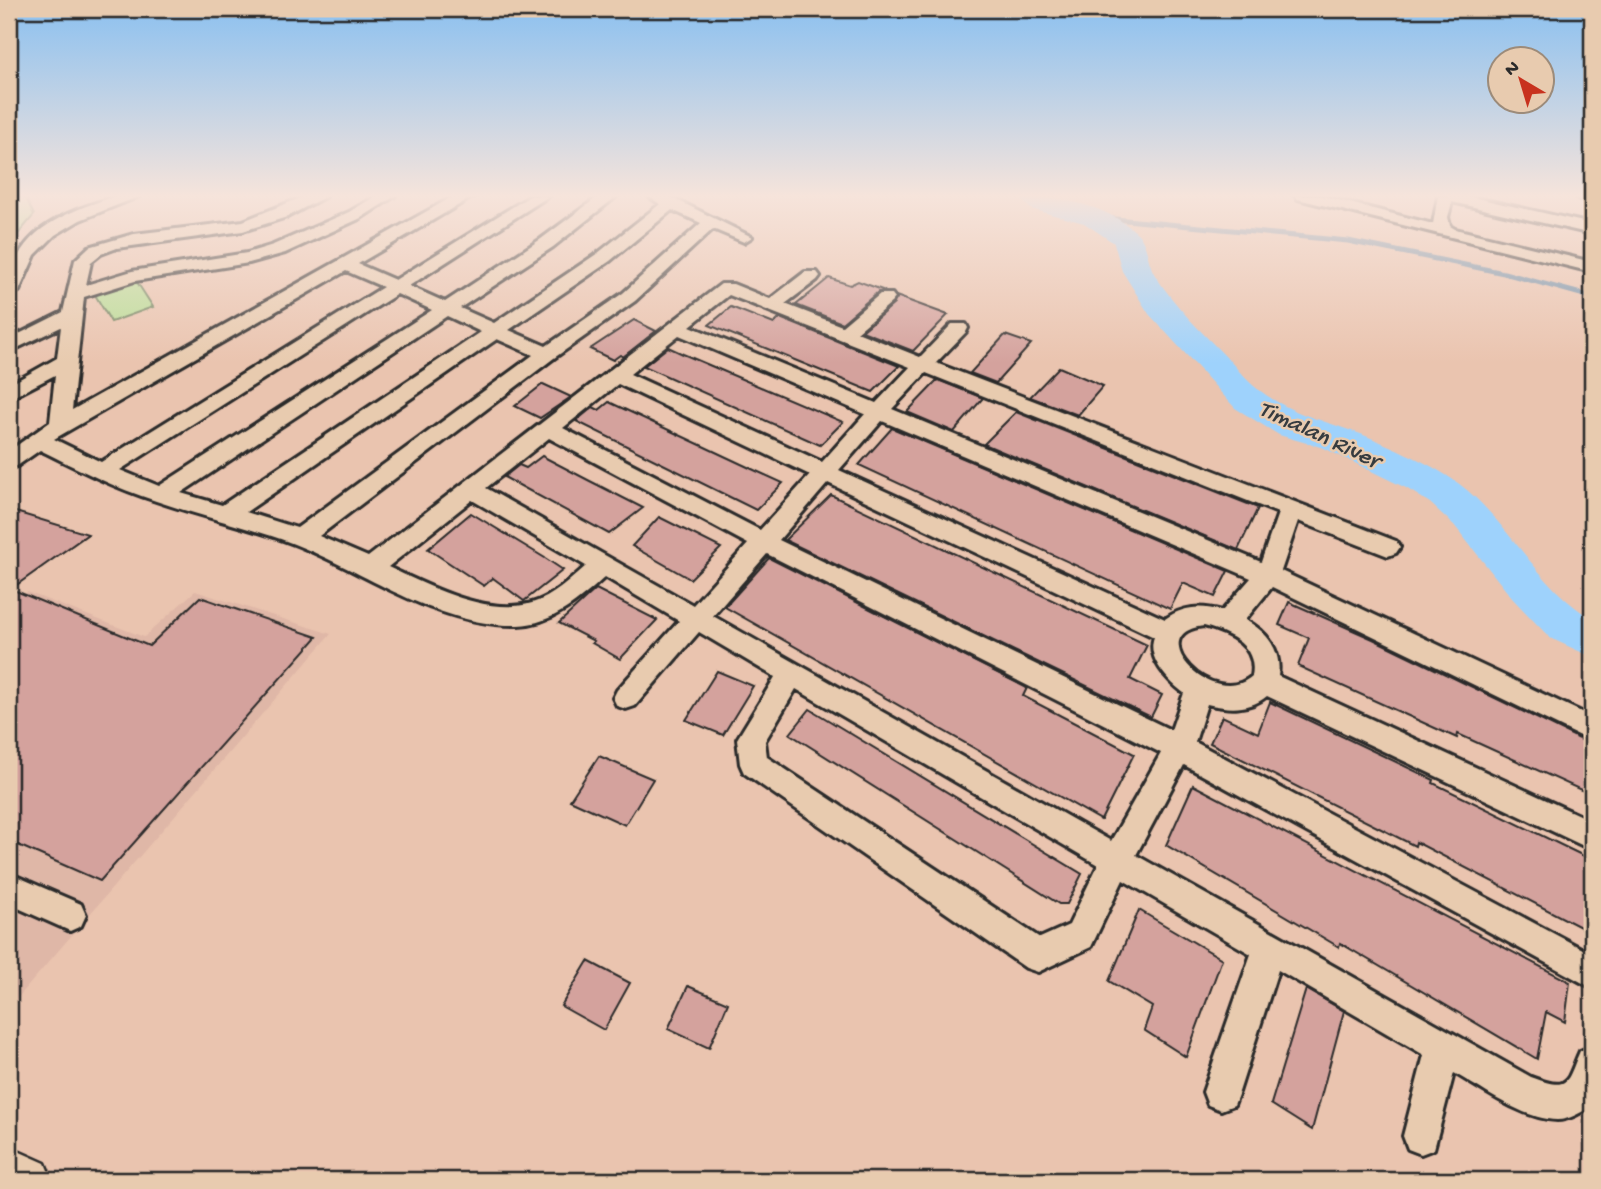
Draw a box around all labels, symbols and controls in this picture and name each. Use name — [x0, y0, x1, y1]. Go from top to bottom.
north arrow — [1486, 46, 1556, 116]
text: N — [1501, 56, 1525, 82]
water label: Timalan River — [1254, 396, 1388, 479]

